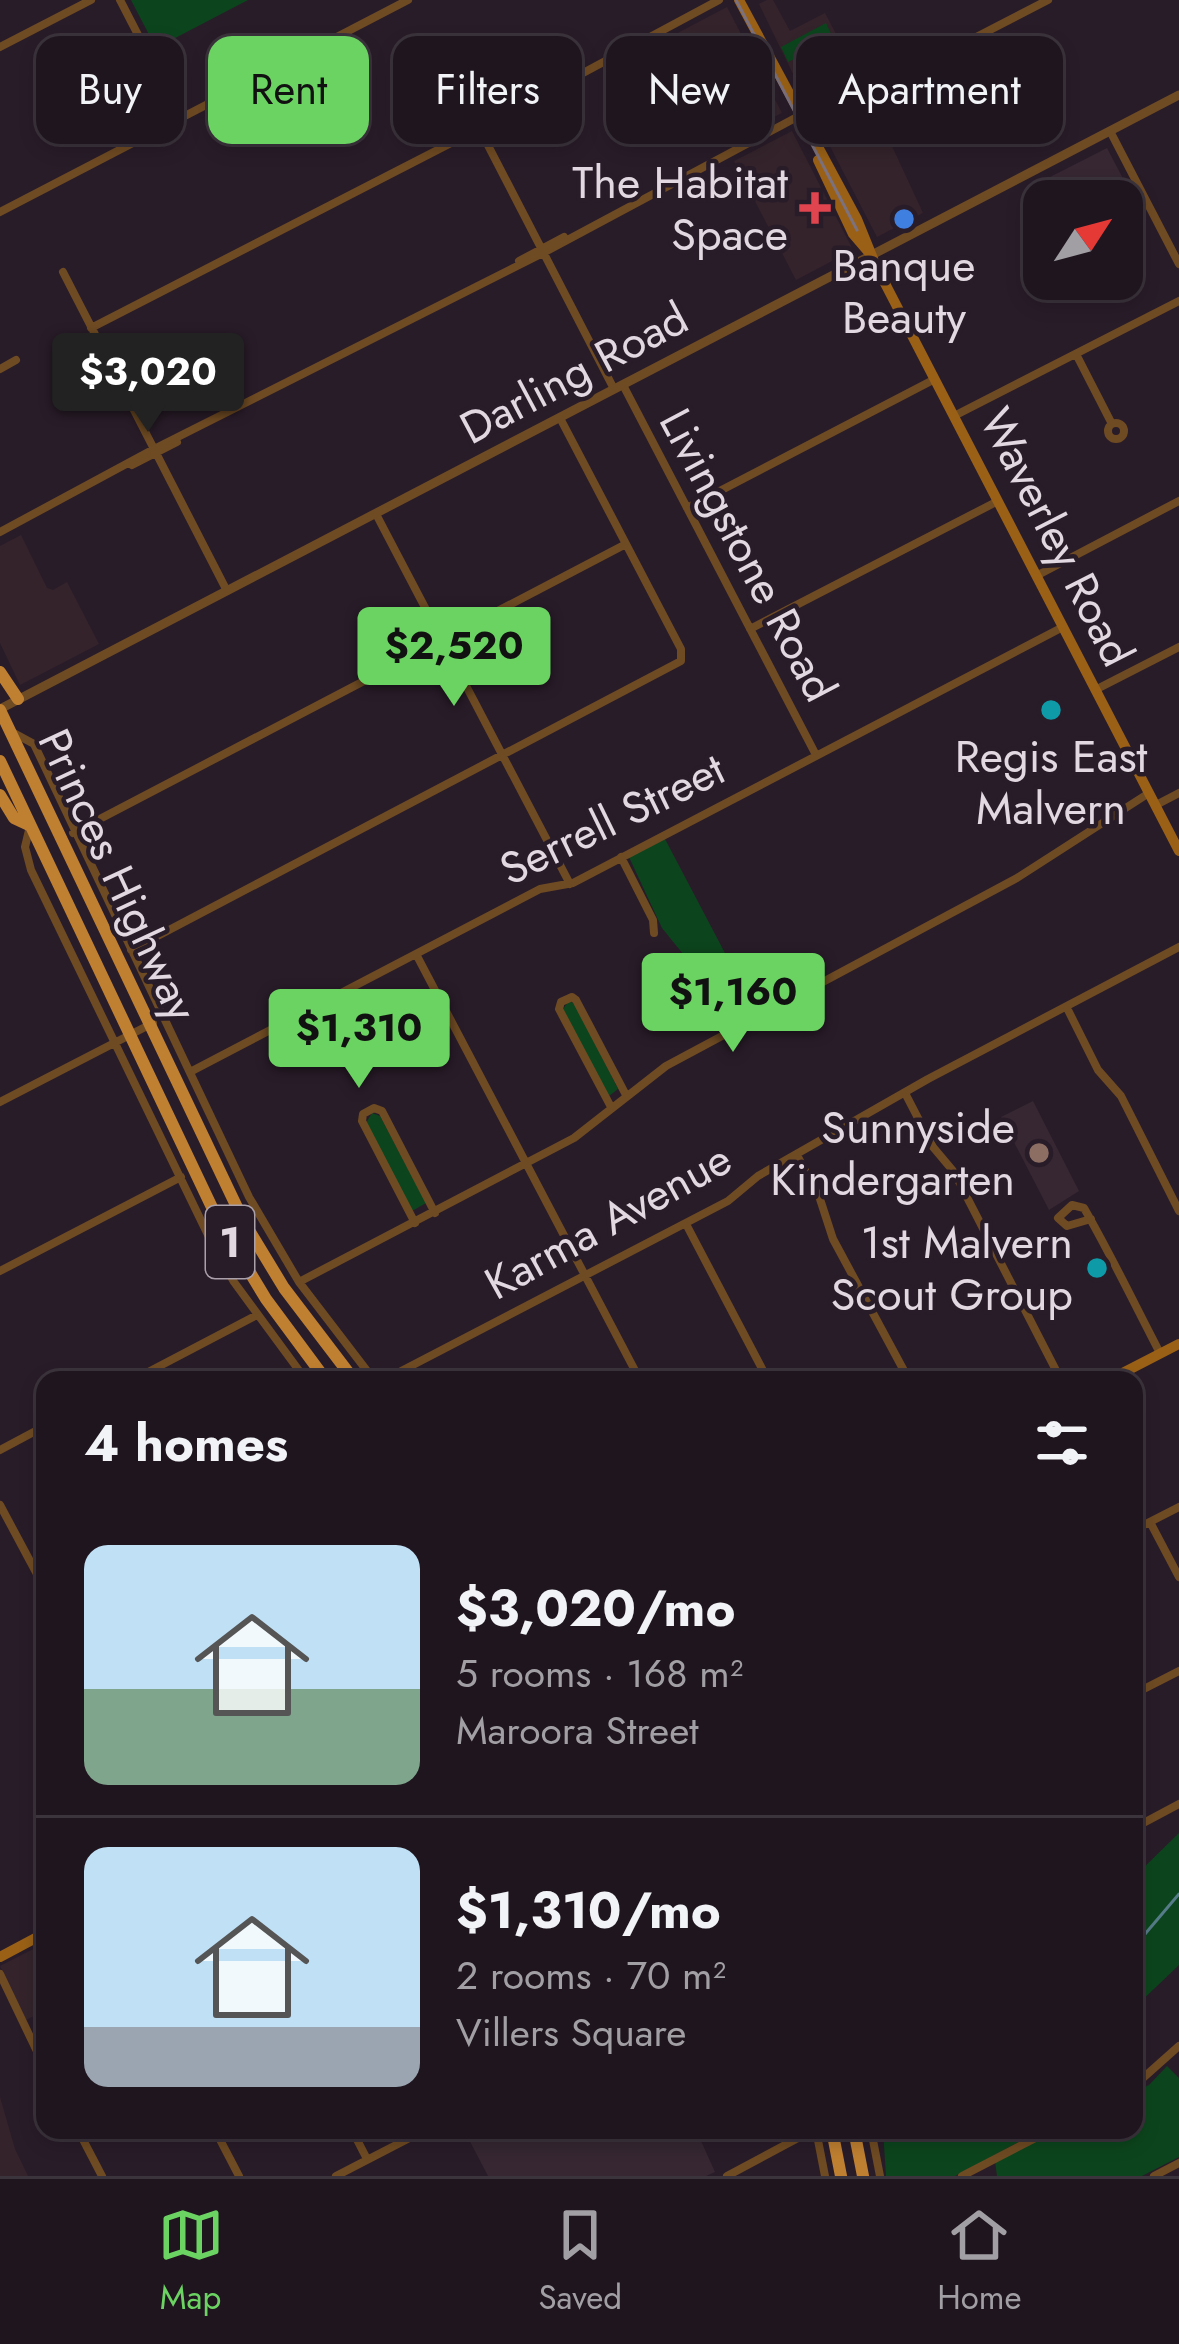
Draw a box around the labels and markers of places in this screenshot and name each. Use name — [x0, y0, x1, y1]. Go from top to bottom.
place label: The Habitat Space — [572, 150, 788, 267]
marker: The Habitat Space — [799, 192, 831, 224]
marker: Banque Beauty — [891, 206, 917, 232]
place label: Banque Beauty — [833, 233, 975, 350]
pin: $3,020 — [50, 333, 246, 435]
pin: $2,520 — [356, 607, 552, 709]
marker: Regis East Malvern — [1038, 697, 1064, 723]
place label: Regis East Malvern — [955, 724, 1148, 841]
pin: $1,160 — [635, 953, 831, 1055]
pin: $1,310 — [261, 989, 457, 1091]
place label: Sunnyside Kindergarten — [770, 1095, 1015, 1212]
marker: Sunnyside Kindergarten — [1026, 1140, 1052, 1166]
place label: 1st Malvern Scout Group — [831, 1210, 1073, 1327]
marker: 1st Malvern Scout Group — [1084, 1255, 1110, 1281]

